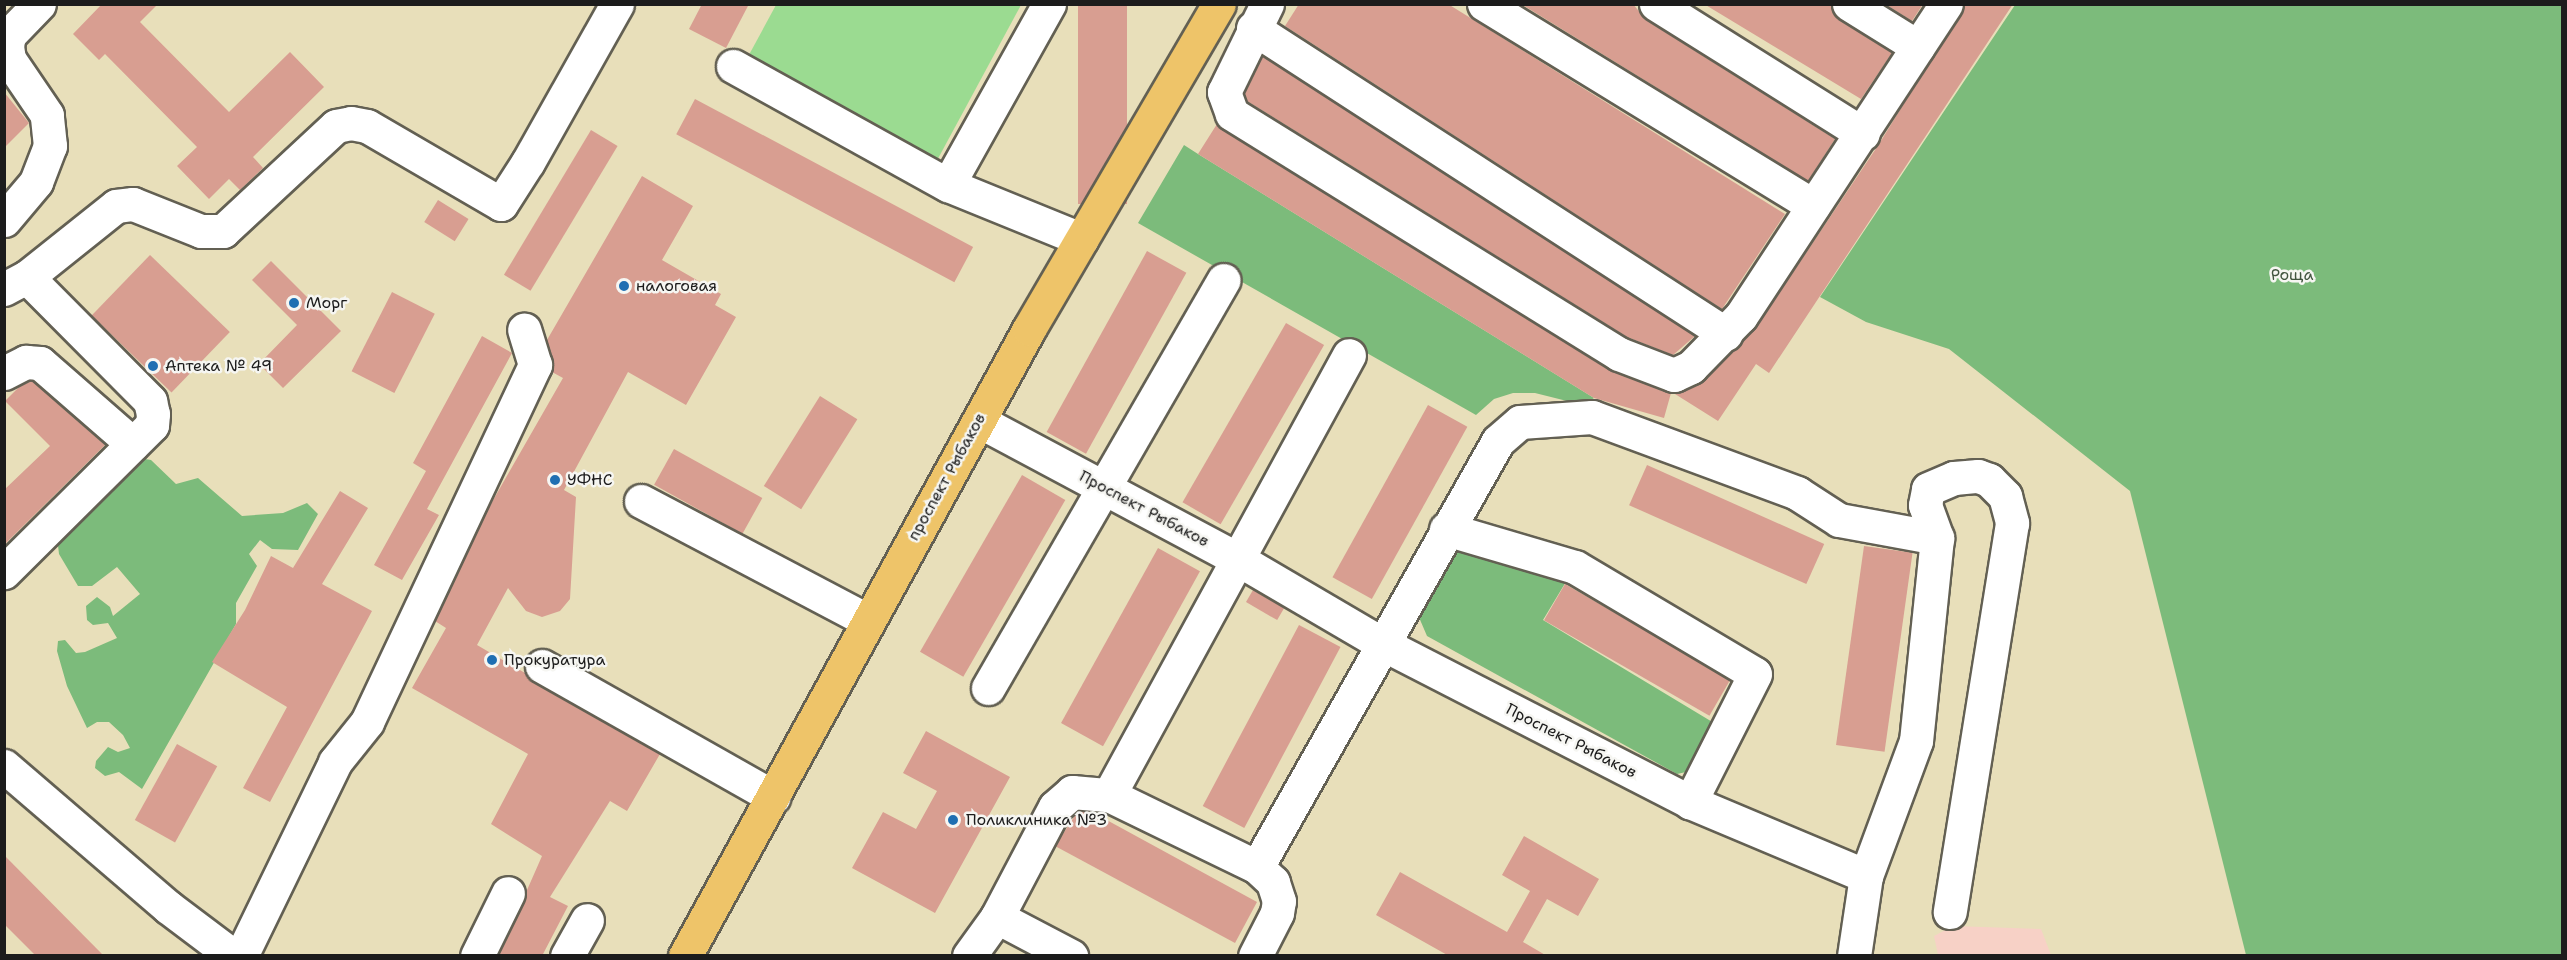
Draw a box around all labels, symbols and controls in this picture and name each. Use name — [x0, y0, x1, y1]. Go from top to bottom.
park label: Роща — [2271, 265, 2313, 285]
place label: налоговая — [636, 276, 717, 296]
marker: налоговая — [617, 279, 631, 293]
place label: Морг — [306, 293, 347, 313]
marker: Морг — [287, 296, 301, 310]
place label: Аптека № 49 — [165, 356, 272, 376]
marker: Аптека № 49 — [146, 359, 160, 373]
street label: проспект Рыбаков — [904, 410, 990, 544]
street label: Проспект Рыбаков — [1076, 467, 1212, 551]
place label: УФНС — [567, 470, 613, 490]
marker: УФНС — [548, 473, 562, 487]
place label: Прокуратура — [504, 650, 606, 670]
marker: Прокуратура — [485, 653, 499, 667]
street label: Проспект Рыбаков — [1502, 700, 1640, 782]
place label: Поликлиника №3 — [966, 810, 1107, 830]
marker: Поликлиника №3 — [944, 811, 962, 829]

